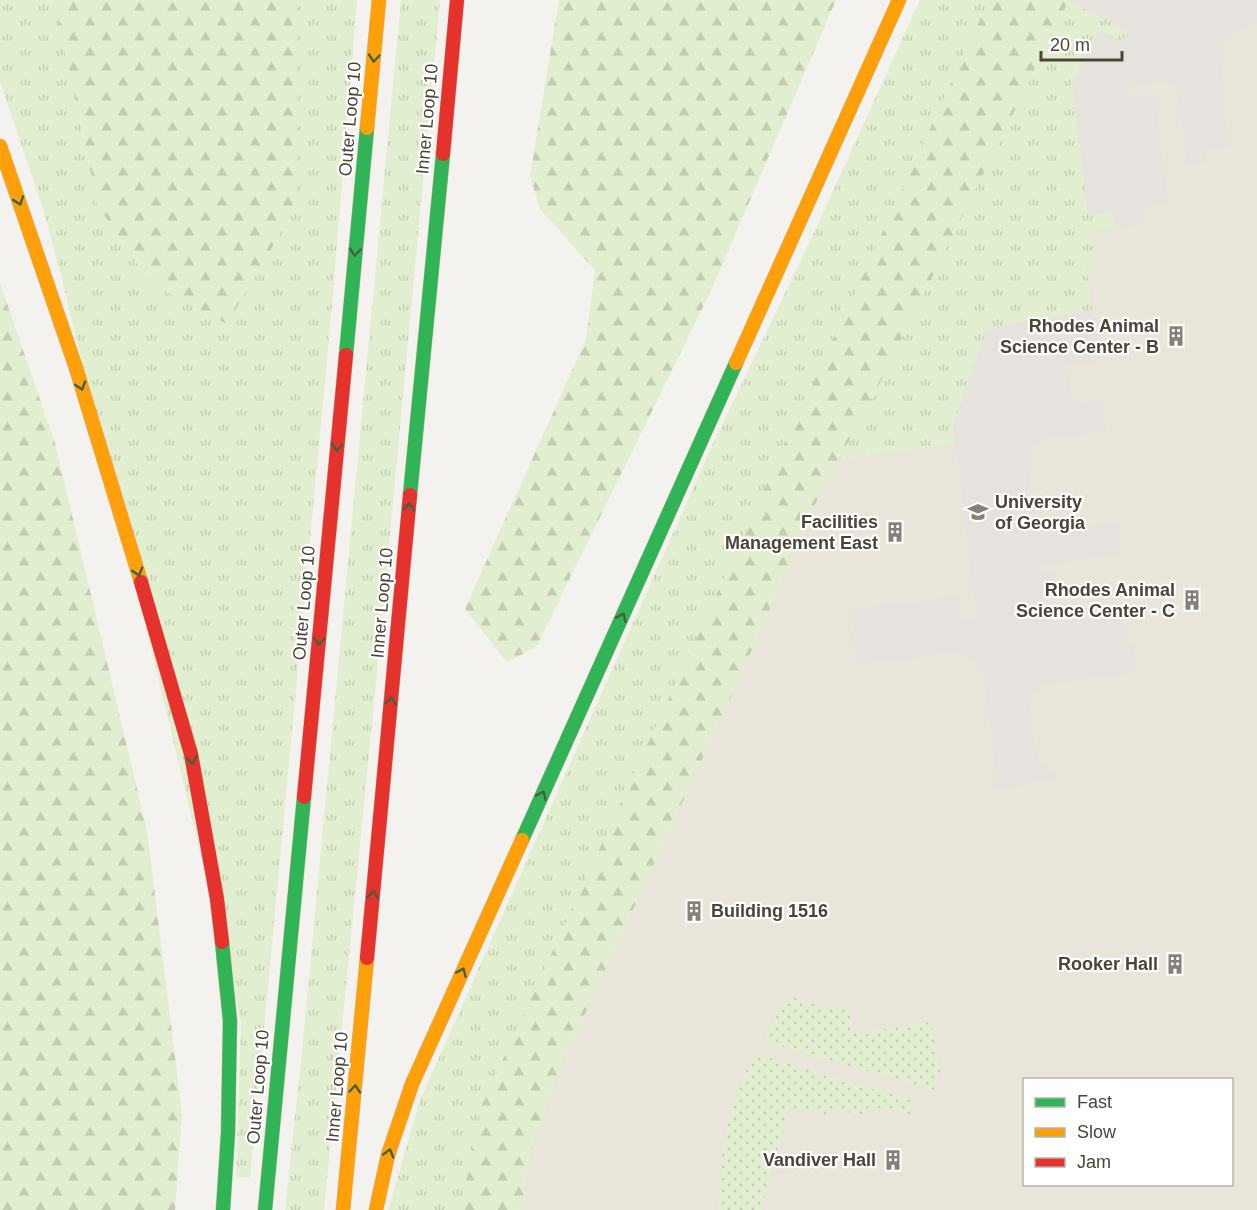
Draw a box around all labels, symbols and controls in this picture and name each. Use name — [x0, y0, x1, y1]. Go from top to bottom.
scale bar — [1041, 24, 1122, 62]
text: 20 m — [1050, 35, 1090, 55]
one-way arrow — [368, 54, 381, 63]
street label: Outer Loop 10 — [335, 61, 365, 177]
street label: Inner Loop 10 — [412, 63, 442, 175]
one-way arrow — [12, 195, 24, 206]
one-way arrow — [349, 248, 362, 257]
place label: Rhodes Animal Science Center - B — [1000, 316, 1159, 357]
building icon: Rhodes Animal Science Center - B — [1164, 324, 1188, 348]
one-way arrow — [74, 380, 86, 391]
one-way arrow — [331, 442, 344, 451]
place label: University of Georgia — [995, 492, 1086, 533]
school or university icon: University of Georgia — [966, 500, 990, 524]
one-way arrow — [402, 502, 415, 511]
place label: Facilities Management East — [725, 512, 878, 553]
building icon: Facilities Management East — [883, 520, 907, 544]
street label: Outer Loop 10 — [289, 545, 319, 661]
street label: Inner Loop 10 — [367, 547, 397, 659]
one-way arrow — [131, 566, 143, 577]
place label: Rhodes Animal Science Center - C — [1016, 580, 1175, 621]
building icon: Rhodes Animal Science Center - C — [1180, 588, 1204, 612]
one-way arrow — [615, 612, 627, 623]
one-way arrow — [313, 636, 326, 645]
one-way arrow — [384, 696, 397, 705]
one-way arrow — [184, 755, 197, 765]
one-way arrow — [535, 790, 547, 801]
one-way arrow — [366, 890, 379, 899]
building icon: Building 1516 — [682, 899, 706, 923]
place label: Building 1516 — [711, 901, 828, 921]
building icon: Rooker Hall — [1163, 952, 1187, 976]
place label: Rooker Hall — [1058, 954, 1158, 974]
one-way arrow — [455, 968, 467, 979]
street label: Outer Loop 10 — [243, 1029, 273, 1145]
street label: Inner Loop 10 — [322, 1031, 352, 1143]
legend — [1023, 1078, 1233, 1186]
one-way arrow — [348, 1084, 361, 1094]
text: Fast — [1077, 1092, 1112, 1112]
text: Slow — [1077, 1122, 1117, 1142]
one-way arrow — [382, 1148, 394, 1159]
building icon: Vandiver Hall — [881, 1148, 905, 1172]
place label: Vandiver Hall — [763, 1150, 876, 1170]
text: Jam — [1077, 1152, 1111, 1172]

